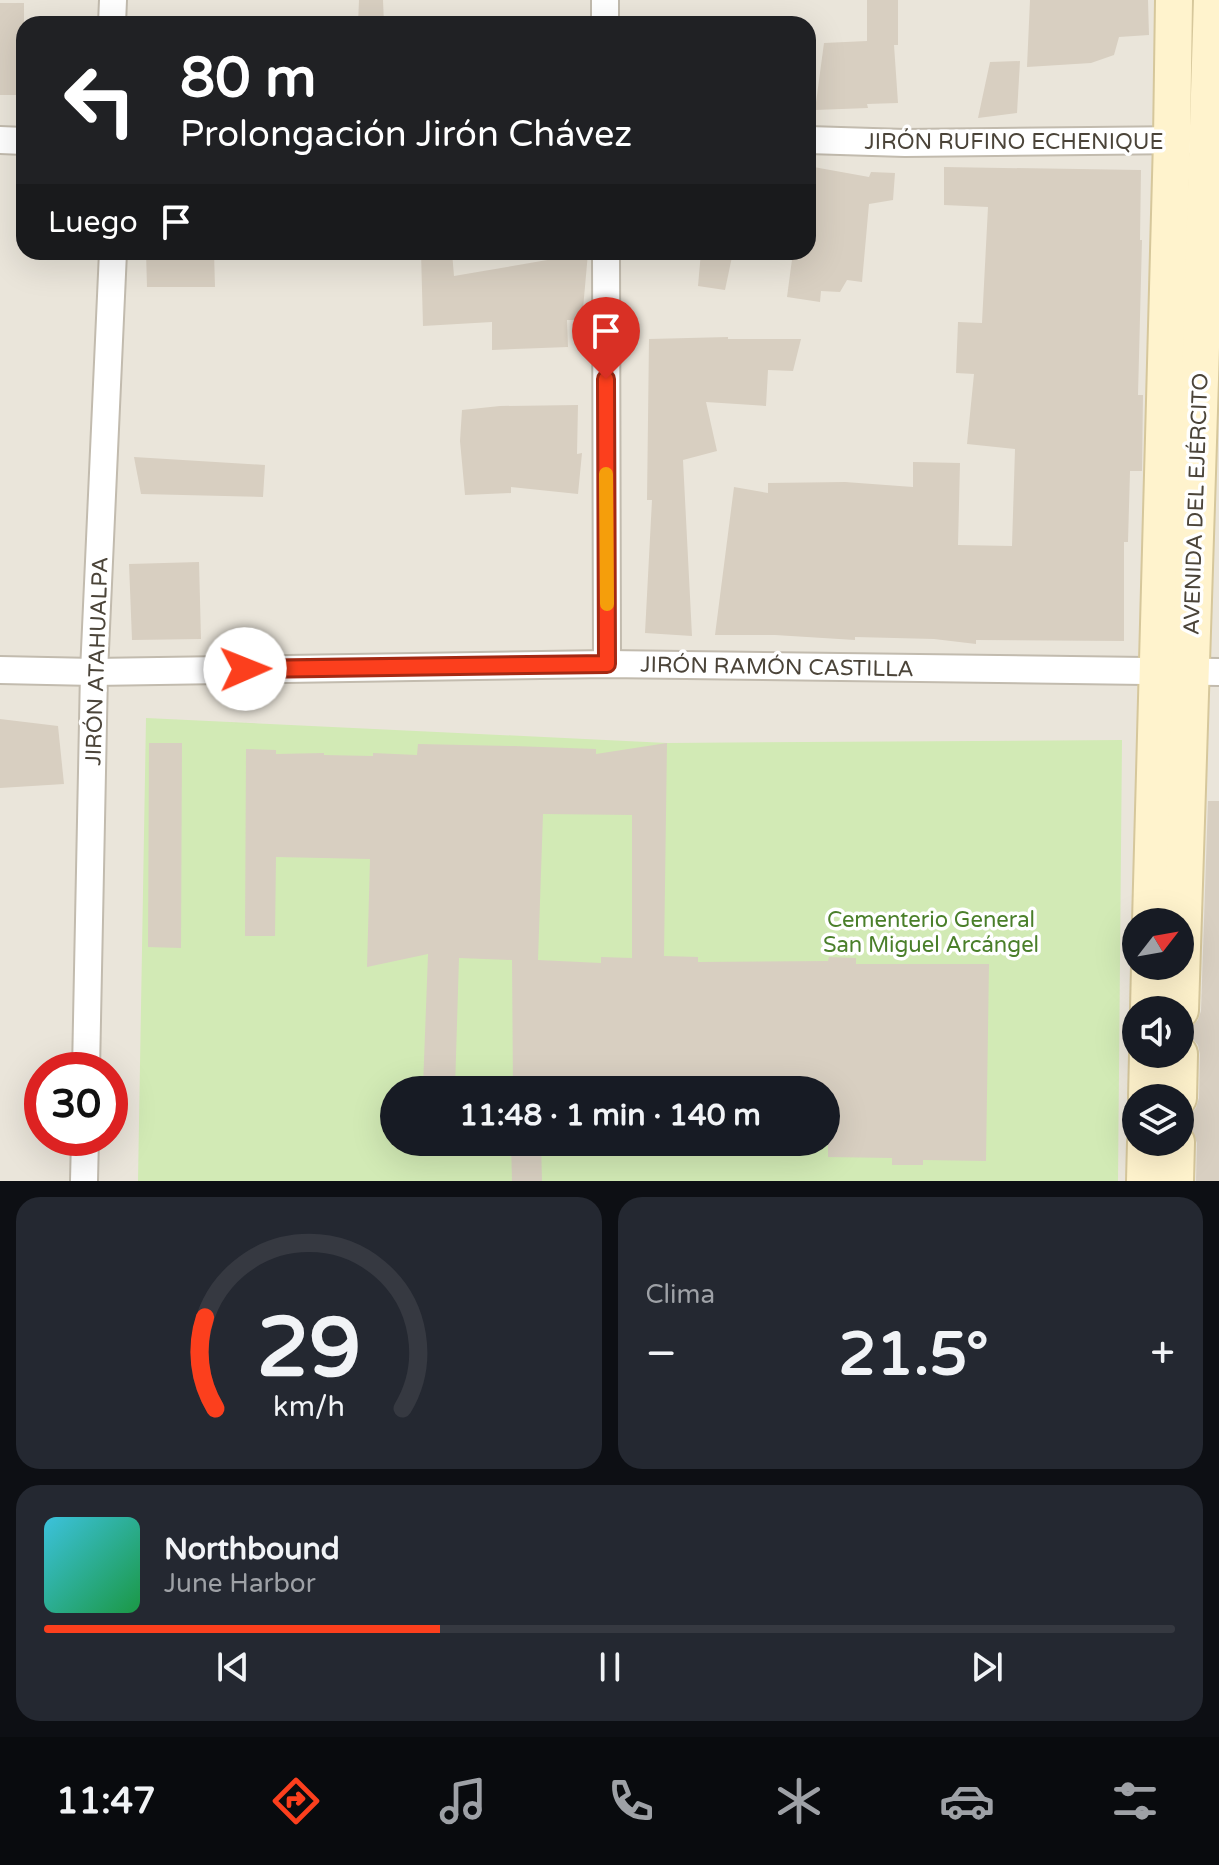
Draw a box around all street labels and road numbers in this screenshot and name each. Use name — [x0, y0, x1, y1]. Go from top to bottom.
street label: JIRÓN RUFINO ECHENIQUE — [864, 128, 1164, 155]
street label: AVENIDA DEL EJÉRCITO — [1177, 373, 1214, 636]
street label: JIRÓN ATAHUALPA — [79, 556, 114, 766]
street label: JIRÓN RAMÓN CASTILLA — [640, 651, 914, 682]

